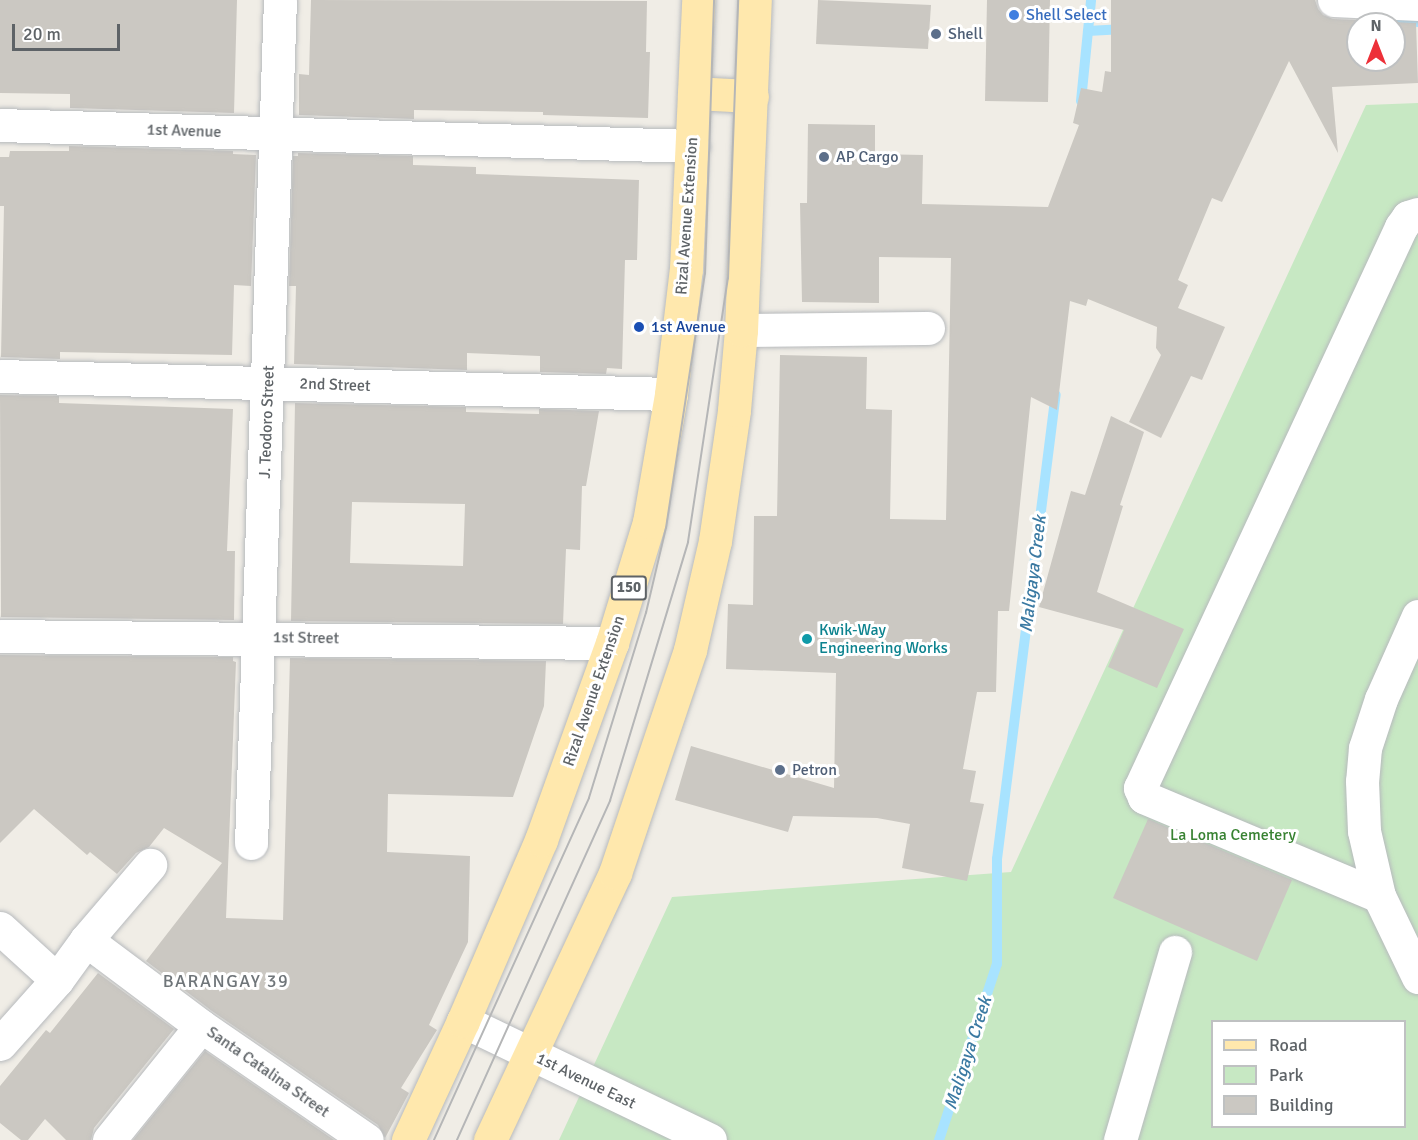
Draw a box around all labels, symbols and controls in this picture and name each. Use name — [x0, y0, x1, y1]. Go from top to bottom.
place label: Shell Select — [1026, 5, 1107, 25]
marker: Shell Select — [1007, 8, 1021, 22]
scale bar — [15, 12, 123, 50]
north arrow — [1346, 12, 1406, 72]
text: N — [1370, 16, 1382, 36]
text: 20 m — [23, 23, 61, 45]
place label: Shell — [948, 24, 983, 44]
marker: Shell — [929, 27, 943, 41]
street label: 1st Avenue — [146, 120, 222, 142]
street label: Rizal Avenue Extension — [672, 136, 702, 296]
place label: AP Cargo — [836, 147, 899, 167]
marker: AP Cargo — [817, 150, 831, 164]
place label: 1st Avenue — [651, 317, 726, 337]
marker: 1st Avenue — [632, 320, 646, 334]
street label: J. Teodoro Street — [255, 365, 279, 479]
street label: 2nd Street — [299, 374, 371, 396]
water label: Maligaya Creek — [1015, 514, 1051, 634]
road number: 150 — [610, 576, 648, 600]
street label: Rizal Avenue Extension — [559, 613, 629, 769]
place label: Kwik-Way Engineering Works — [819, 620, 948, 658]
street label: 1st Street — [273, 628, 339, 648]
marker: Kwik-Way Engineering Works — [800, 632, 814, 646]
place label: Petron — [792, 760, 837, 780]
marker: Petron — [773, 763, 787, 777]
park label: La Loma Cemetery — [1170, 825, 1296, 845]
district label: BARANGAY 39 — [163, 970, 289, 992]
water label: Maligaya Creek — [940, 994, 996, 1112]
legend — [1211, 1020, 1406, 1128]
street label: Santa Catalina Street — [203, 1023, 333, 1121]
text: Road — [1269, 1034, 1308, 1056]
street label: 1st Avenue East — [533, 1049, 639, 1113]
text: Park — [1269, 1064, 1304, 1086]
text: Building — [1269, 1094, 1333, 1116]

